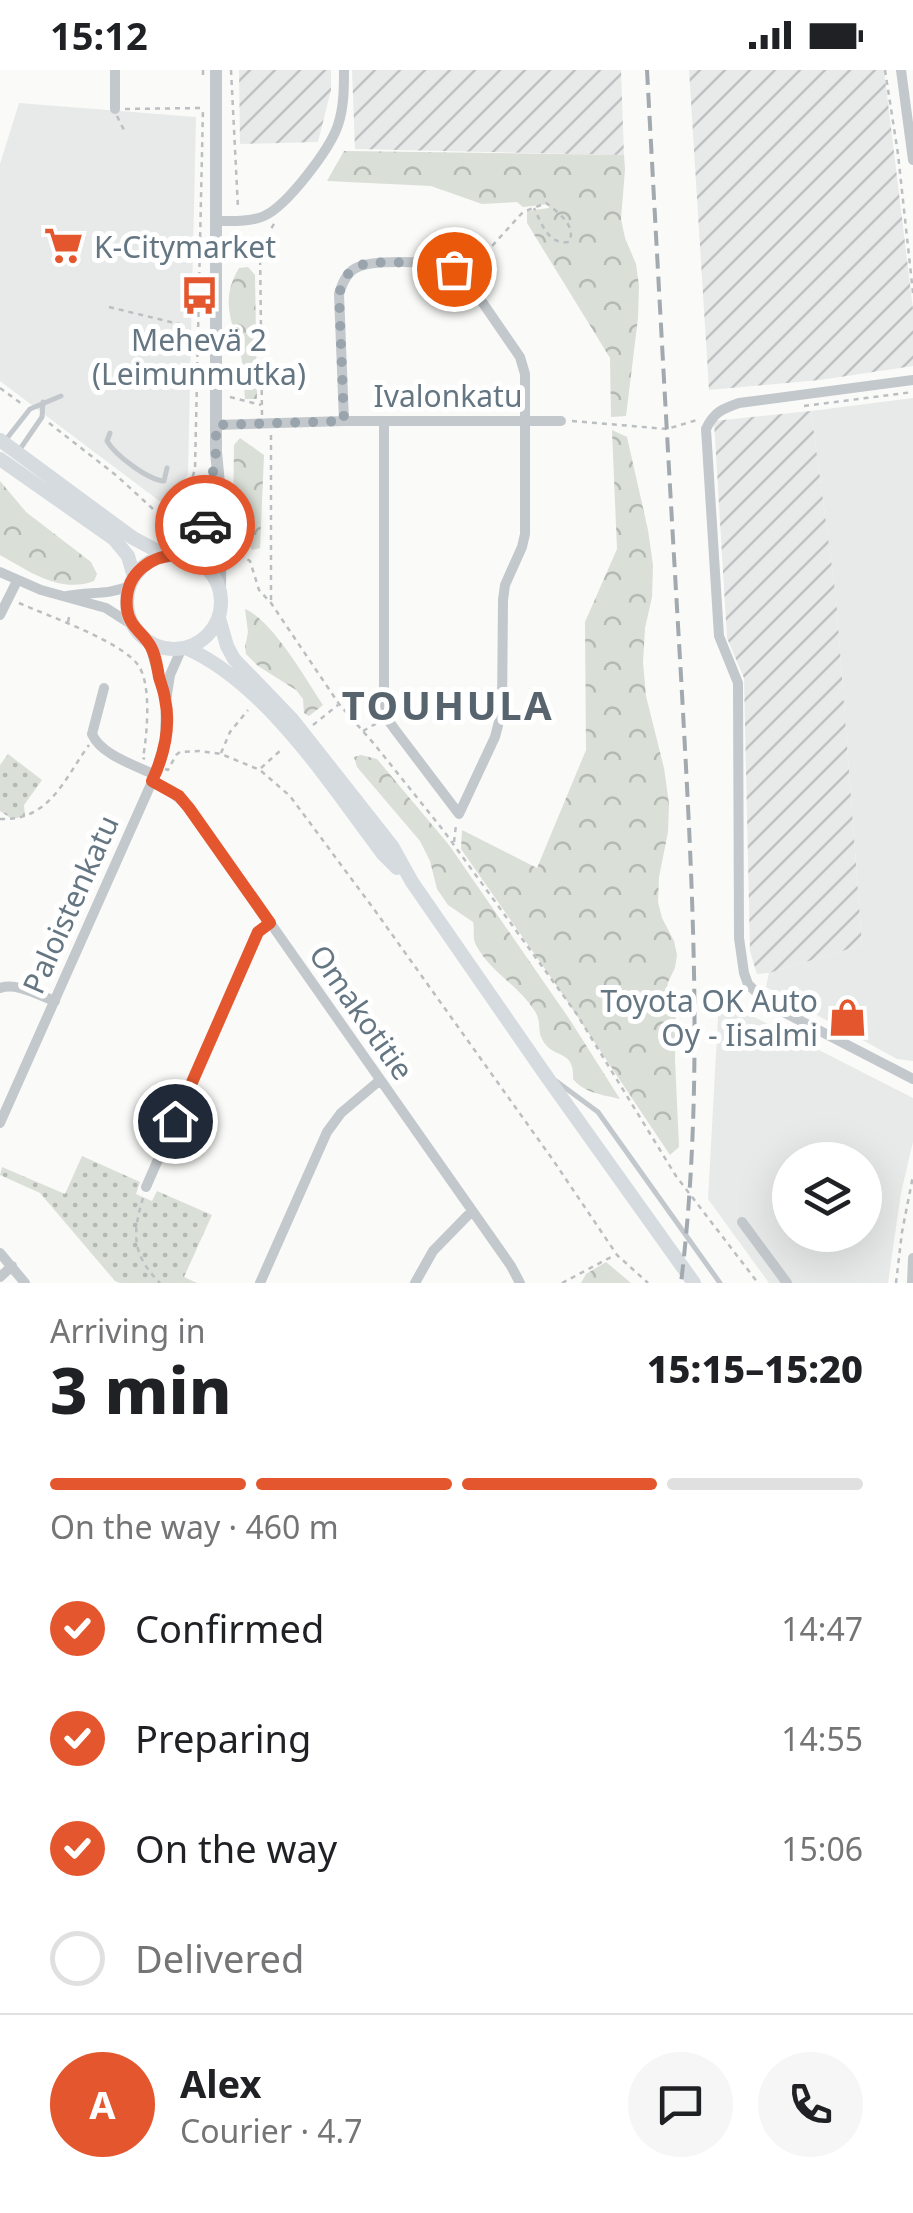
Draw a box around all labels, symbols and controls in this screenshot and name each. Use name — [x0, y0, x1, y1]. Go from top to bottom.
text: 15:12 — [50, 9, 148, 61]
supermarket icon: K-Citymarket — [43, 225, 85, 267]
place label: K-Citymarket — [94, 226, 276, 267]
pin — [412, 227, 497, 312]
icon: bag — [427, 242, 482, 297]
bus stop icon: Mehevä 2 (Leimunmutka) — [178, 274, 220, 316]
place label: Mehevä 2 (Leimunmutka) — [92, 319, 306, 394]
street label: Ivalonkatu — [374, 375, 522, 416]
courier — [155, 475, 255, 575]
icon: car — [178, 498, 233, 553]
district label: TOUHULA — [342, 677, 554, 732]
street label: Paloistenkatu — [12, 808, 128, 1000]
street label: Omakotitie — [300, 936, 424, 1088]
place label: Toyota OK Auto Oy - Iisalmi — [600, 980, 818, 1055]
shop icon: Toyota OK Auto Oy - Iisalmi — [827, 996, 869, 1038]
pin — [133, 1079, 218, 1164]
icon: home — [148, 1094, 203, 1149]
map controls — [772, 1142, 882, 1252]
button: layers — [772, 1142, 882, 1252]
text: Arriving in — [50, 1309, 205, 1352]
text: 15:15–15:20 — [647, 1342, 863, 1394]
text: 3 min — [50, 1345, 232, 1433]
text: On the way · 460 m — [50, 1505, 339, 1548]
icon: check — [50, 1601, 105, 1656]
text: Confirmed — [135, 1602, 324, 1654]
text: 14:47 — [781, 1607, 863, 1650]
icon: check — [50, 1711, 105, 1766]
text: Preparing — [135, 1712, 311, 1764]
text: 14:55 — [781, 1717, 863, 1760]
icon: check — [50, 1821, 105, 1876]
text: On the way — [135, 1822, 337, 1874]
text: 15:06 — [781, 1827, 863, 1870]
text: Delivered — [135, 1932, 304, 1984]
button: chat — [628, 2052, 733, 2157]
button: phone — [758, 2052, 863, 2157]
text: Alex — [180, 2057, 262, 2109]
text: A — [89, 2078, 116, 2130]
text: Courier · 4.7 — [180, 2109, 363, 2152]

